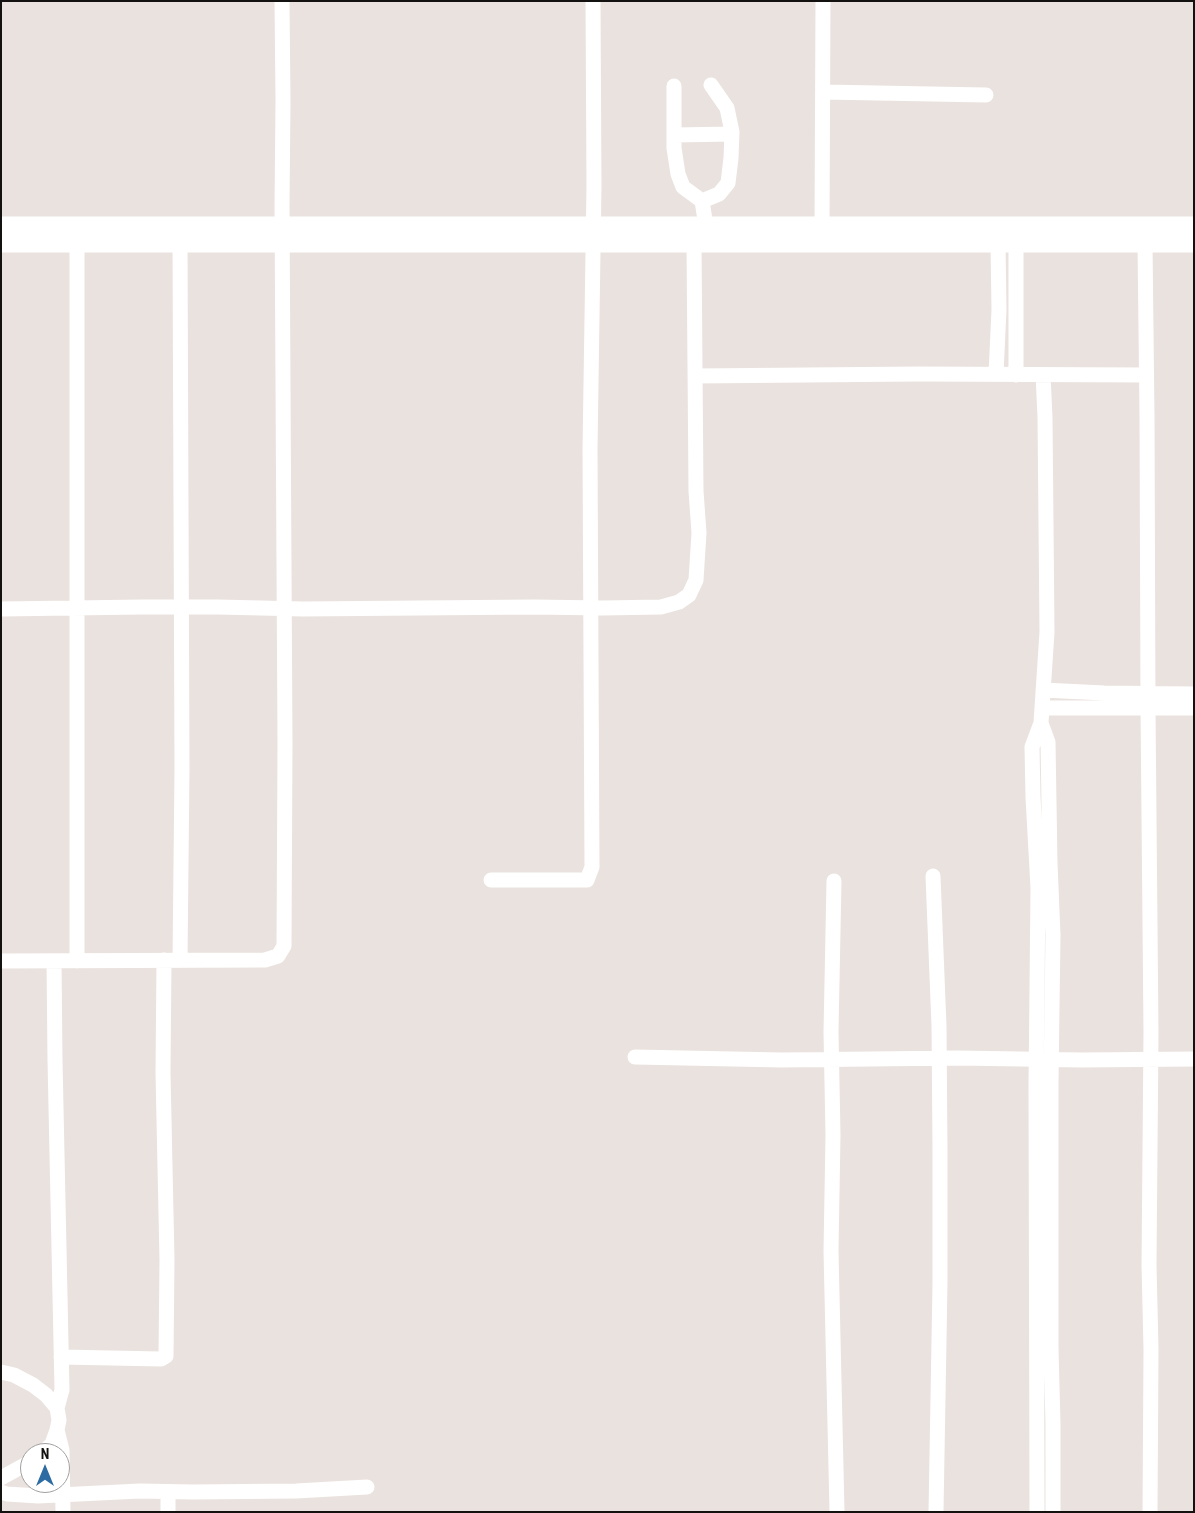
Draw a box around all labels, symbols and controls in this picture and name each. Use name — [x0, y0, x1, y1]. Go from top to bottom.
north arrow — [20, 1443, 70, 1493]
text: N — [41, 1446, 49, 1462]

